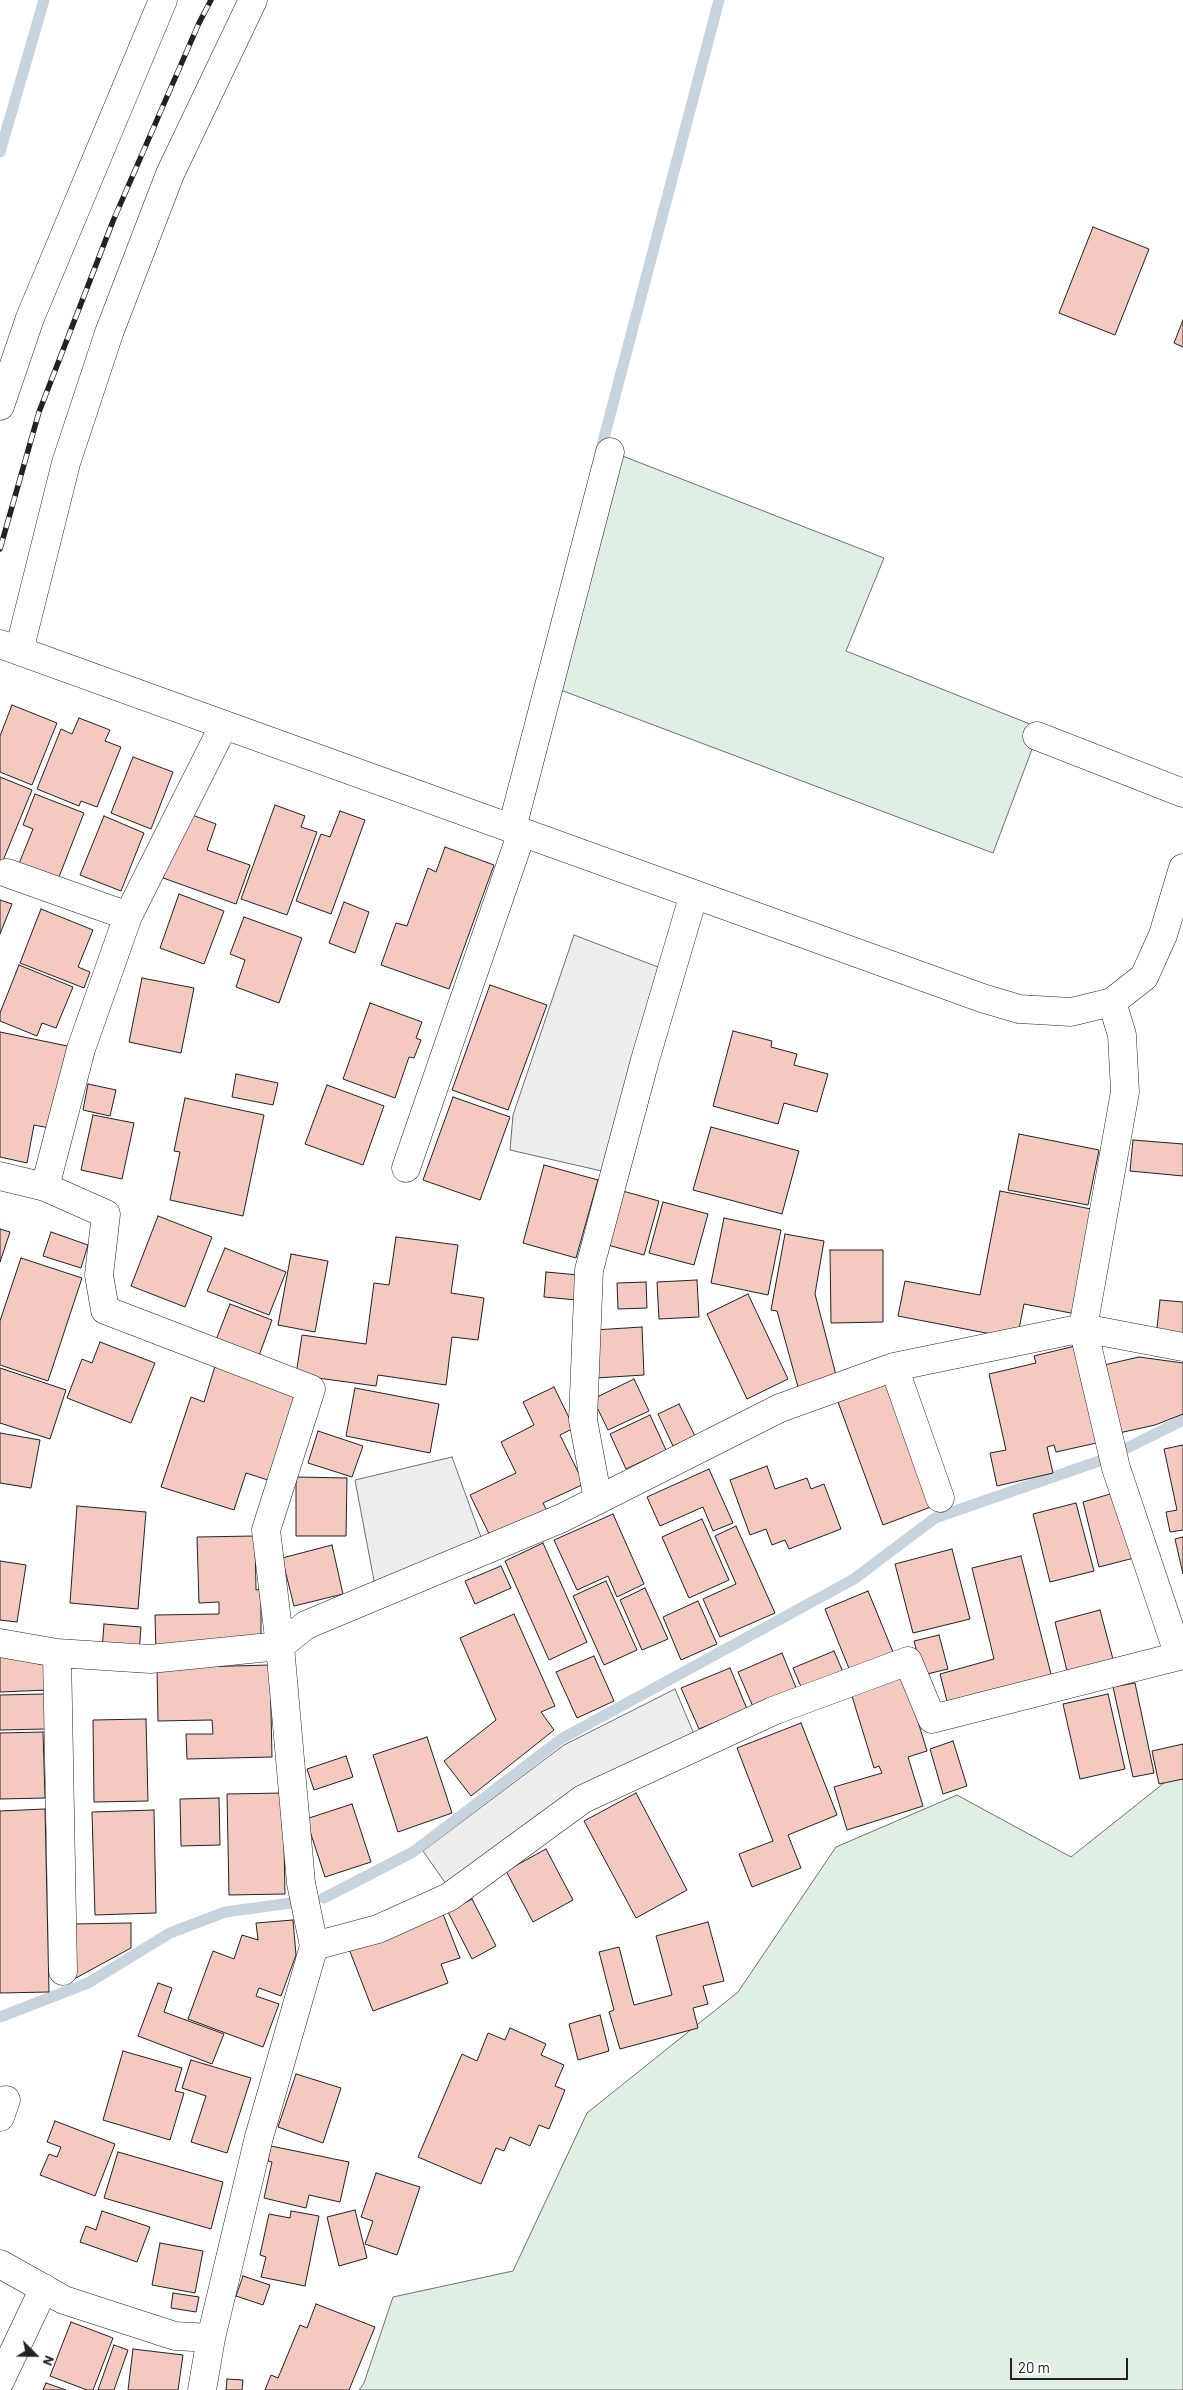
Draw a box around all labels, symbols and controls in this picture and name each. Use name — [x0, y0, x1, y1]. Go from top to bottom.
north arrow — [10, 2330, 60, 2380]
scale bar — [1013, 2348, 1130, 2380]
text: N — [40, 2353, 59, 2369]
text: 20 m — [1018, 2358, 1050, 2376]

